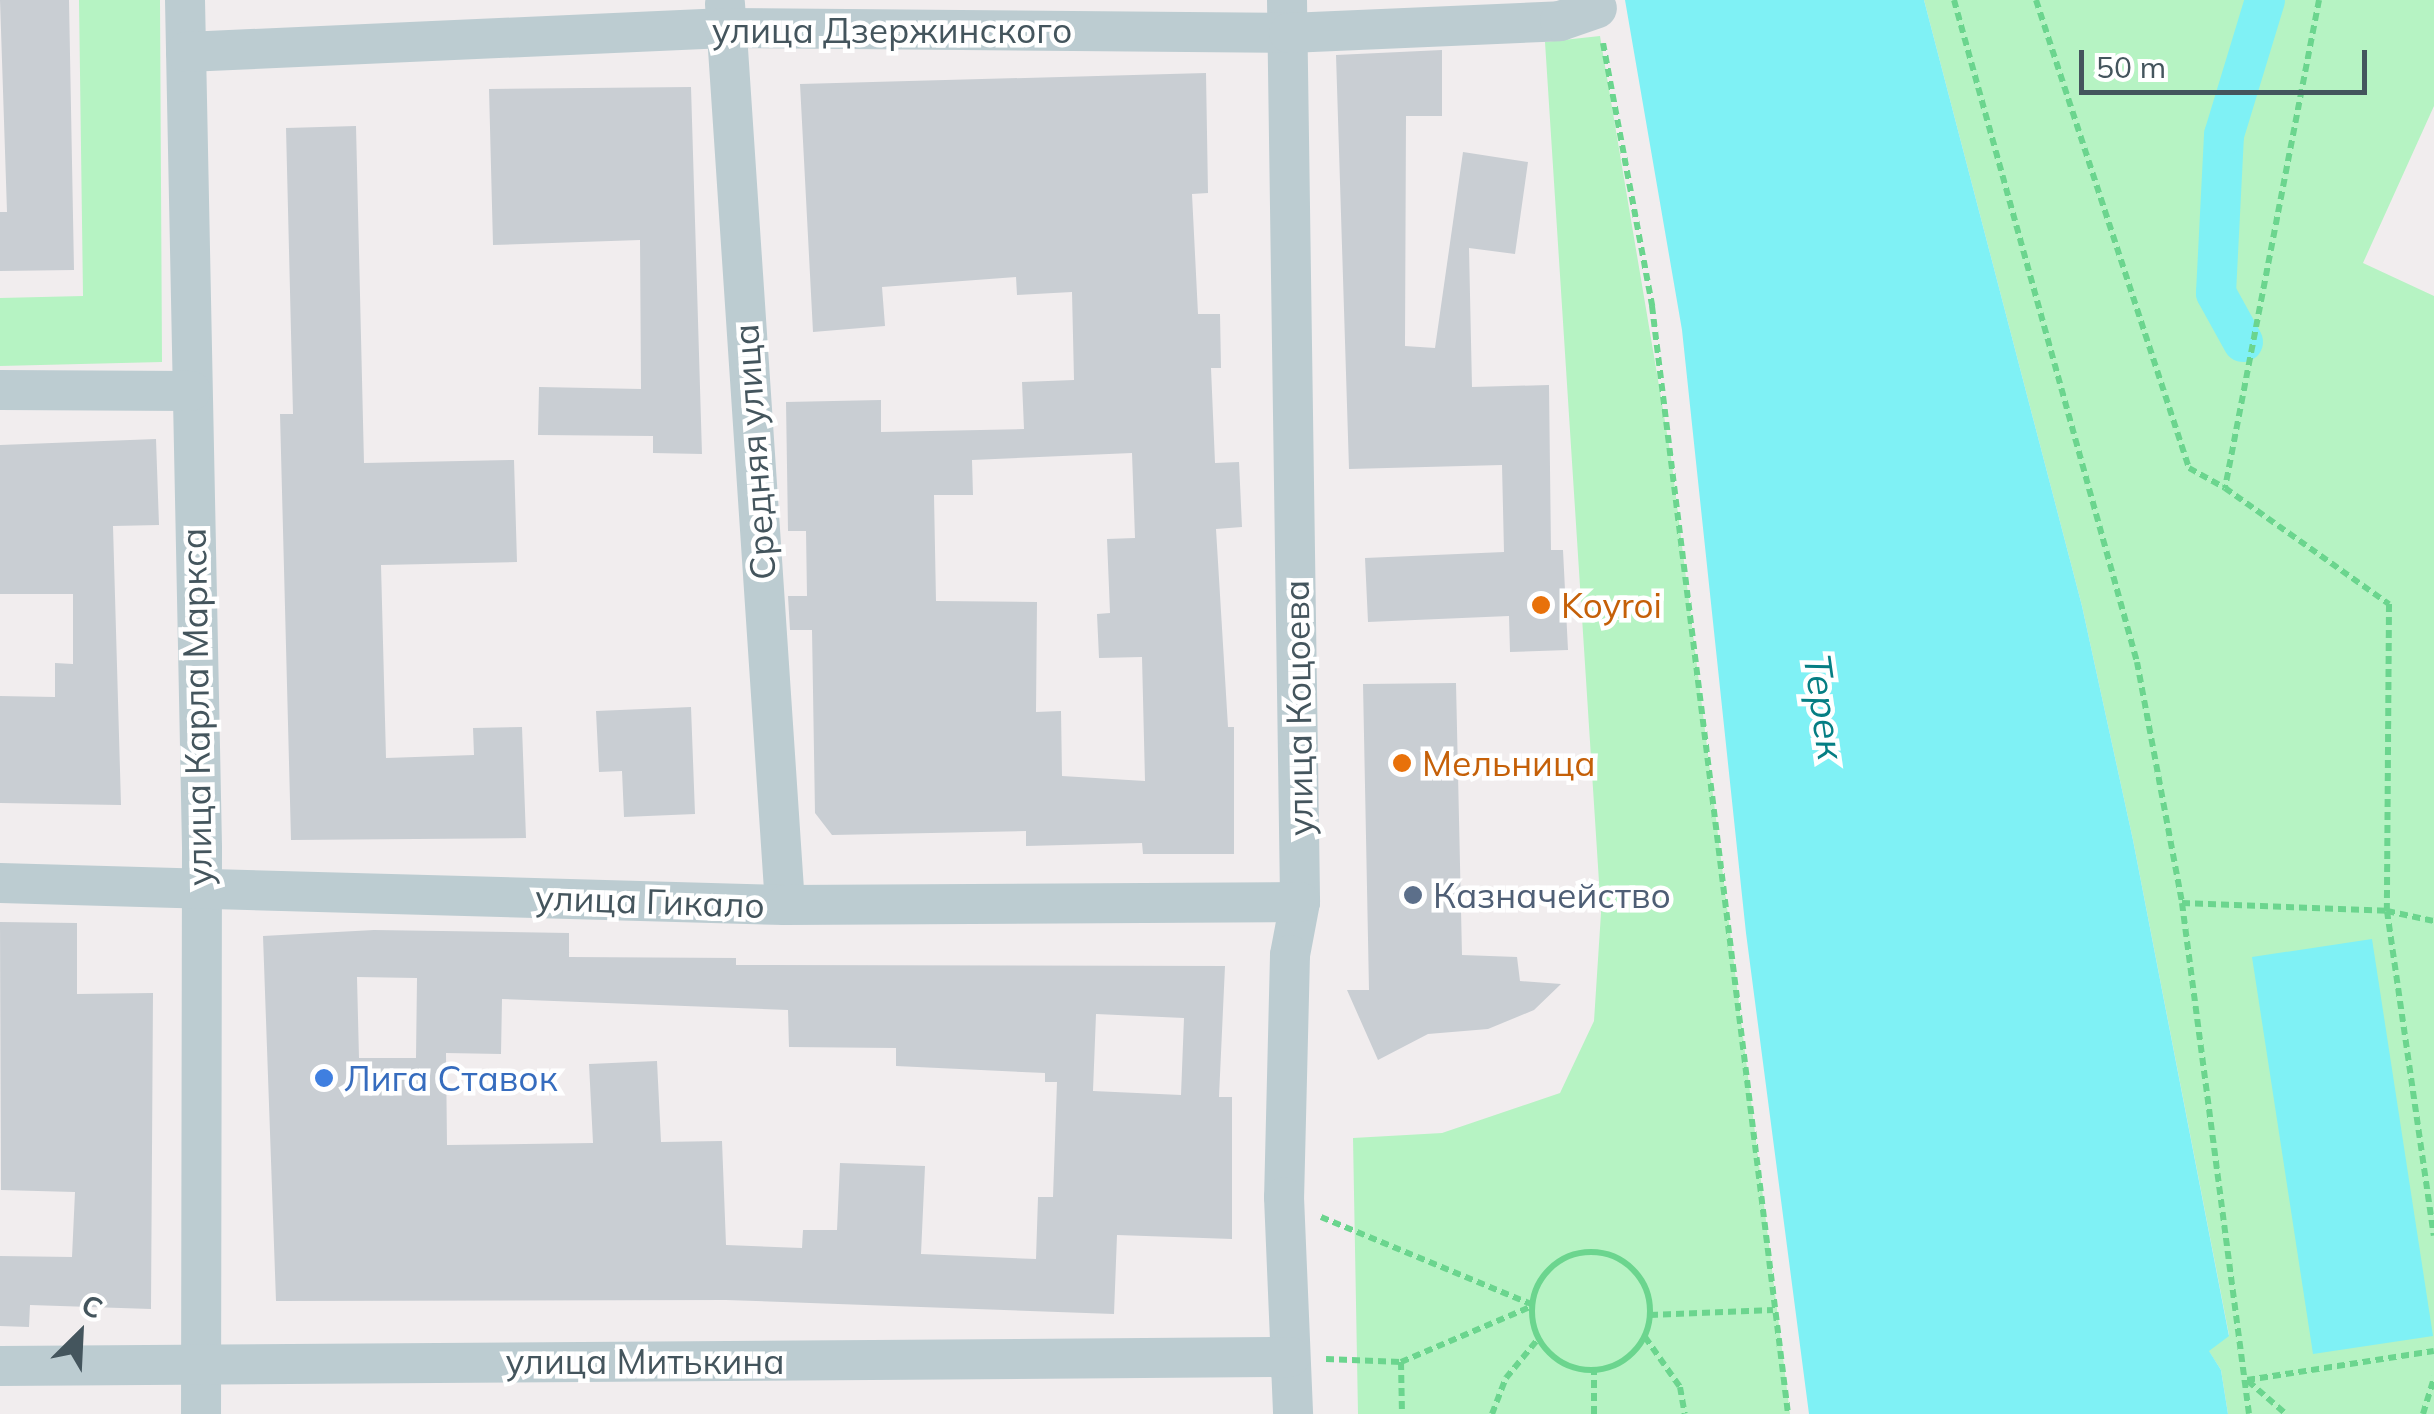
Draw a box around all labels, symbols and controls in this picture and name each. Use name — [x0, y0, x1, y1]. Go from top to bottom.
street label: улица Дзержинского — [712, 9, 1072, 51]
scale bar — [2084, 30, 2372, 92]
text: 50 m — [2096, 48, 2166, 86]
street label: Средняя улица — [724, 323, 784, 581]
street label: улица Карла Маркса — [172, 528, 220, 886]
street label: улица Коцоева — [1275, 580, 1321, 836]
place label: Koyroi — [1561, 584, 1662, 626]
marker: Koyroi — [1530, 594, 1552, 616]
water label: Терек — [1794, 651, 1854, 763]
place label: Мельница — [1422, 742, 1596, 784]
marker: Мельница — [1391, 752, 1413, 774]
place label: Казначейство — [1433, 874, 1671, 916]
street label: улица Гикало — [535, 876, 765, 926]
marker: Казначейство — [1402, 884, 1424, 906]
place label: Лига Ставок — [344, 1057, 557, 1099]
marker: Лига Ставок — [313, 1067, 335, 1089]
north arrow — [30, 1284, 130, 1384]
text: С — [77, 1286, 108, 1326]
street label: улица Митькина — [505, 1340, 785, 1382]

